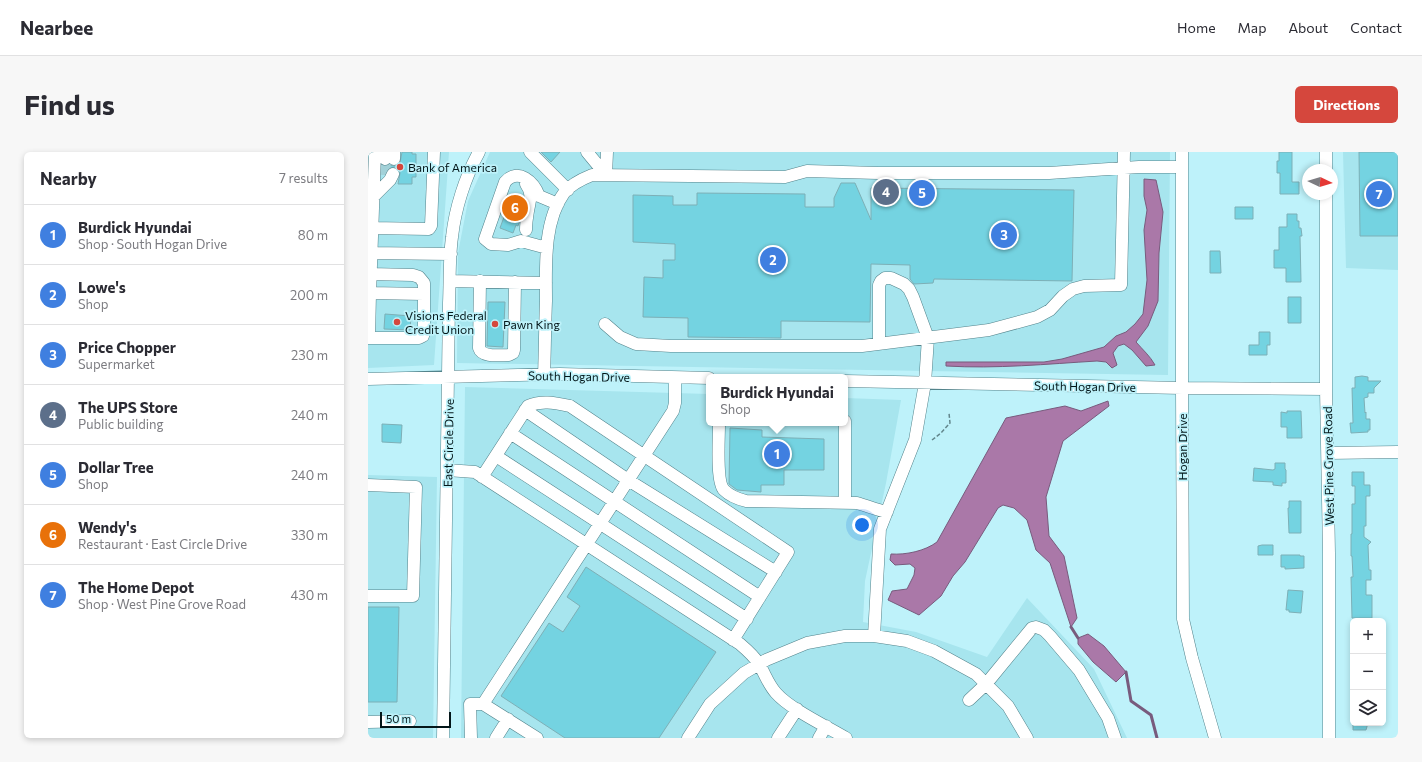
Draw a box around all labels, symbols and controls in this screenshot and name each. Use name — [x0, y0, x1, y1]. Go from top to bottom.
text: Nearbee — [20, 16, 93, 39]
text: Home — [1177, 19, 1216, 36]
text: Map — [1238, 19, 1266, 36]
text: About — [1288, 19, 1328, 36]
text: Contact — [1350, 19, 1402, 36]
button: Directions — [1295, 86, 1398, 123]
text: Find us — [24, 87, 115, 121]
place label: Bank of America — [408, 160, 497, 174]
marker: Bank of America — [395, 162, 405, 172]
north arrow — [1302, 164, 1338, 200]
text: Nearby — [40, 168, 97, 189]
text: 7 results — [279, 170, 328, 186]
pin: 4 — [873, 177, 899, 207]
pin: 5 — [909, 178, 935, 208]
pin: 7 — [1366, 179, 1392, 209]
pin: 6 — [502, 193, 528, 223]
text: Burdick Hyundai — [78, 218, 192, 236]
pin: 3 — [991, 220, 1017, 250]
text: 1 — [50, 227, 56, 243]
text: 80 m — [298, 227, 328, 243]
text: Shop · South Hogan Drive — [78, 236, 227, 252]
pin: 2 — [760, 245, 786, 275]
text: Lowe's — [78, 278, 126, 296]
text: 2 — [49, 287, 57, 303]
text: 200 m — [290, 287, 328, 303]
text: Shop — [78, 296, 109, 312]
place label: Visions Federal Credit Union — [405, 308, 487, 336]
marker: Visions Federal Credit Union — [392, 317, 402, 327]
place label: Pawn King — [503, 317, 560, 331]
marker: Pawn King — [490, 319, 500, 329]
text: Price Chopper — [78, 338, 176, 356]
text: 3 — [49, 347, 57, 363]
text: 230 m — [291, 347, 328, 363]
text: Supermarket — [78, 356, 155, 372]
street label: South Hogan Drive — [528, 368, 630, 384]
popup — [706, 374, 848, 426]
street label: South Hogan Drive — [1034, 378, 1136, 394]
text: Burdick Hyundai — [720, 383, 834, 401]
text: The UPS Store — [78, 398, 178, 416]
street label: East Circle Drive — [440, 399, 456, 487]
text: Shop — [720, 401, 751, 417]
street label: West Pine Grove Road — [1320, 406, 1336, 526]
text: 4 — [49, 407, 57, 423]
text: 240 m — [291, 407, 328, 423]
street label: Hogan Drive — [1175, 413, 1189, 481]
text: Public building — [78, 416, 164, 432]
pin: 1 — [764, 439, 790, 469]
text: Dollar Tree — [78, 458, 154, 476]
text: 5 — [49, 467, 57, 483]
text: 240 m — [291, 467, 328, 483]
text: Shop — [78, 476, 109, 492]
your location — [852, 515, 872, 535]
text: Wendy's — [78, 518, 137, 536]
text: 6 — [49, 527, 57, 543]
text: 330 m — [291, 527, 328, 543]
text: Restaurant · East Circle Drive — [78, 536, 247, 552]
text: The Home Depot — [78, 578, 194, 596]
text: 7 — [49, 587, 57, 603]
text: 430 m — [290, 587, 328, 603]
text: Shop · West Pine Grove Road — [78, 596, 246, 612]
map controls — [1350, 618, 1386, 726]
button: + — [1350, 618, 1386, 654]
button: − — [1350, 654, 1386, 690]
button: layers — [1350, 690, 1386, 726]
scale bar — [380, 710, 451, 729]
text: 50 m — [386, 712, 411, 725]

